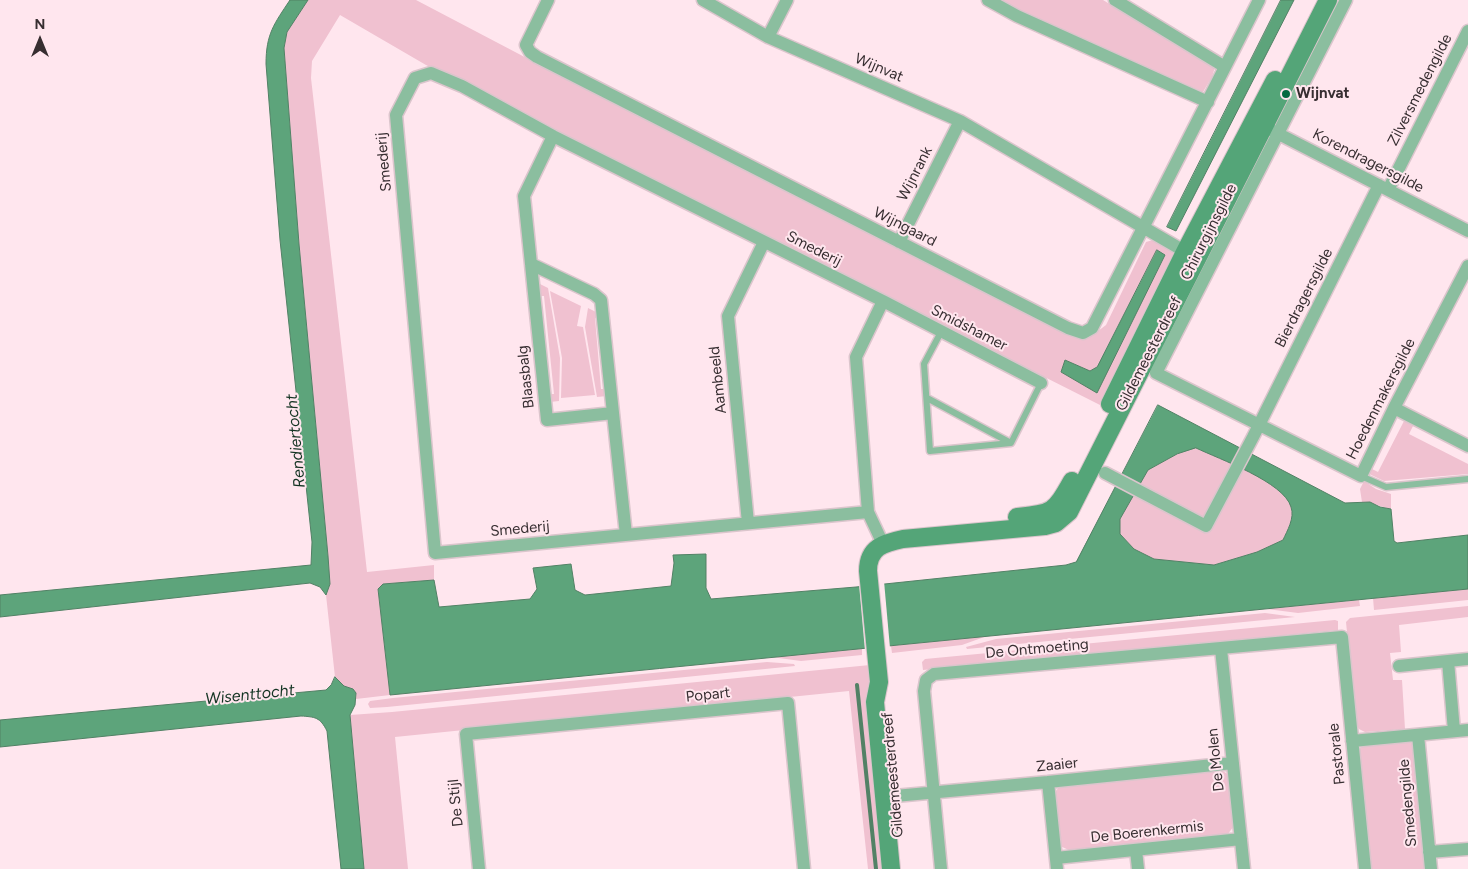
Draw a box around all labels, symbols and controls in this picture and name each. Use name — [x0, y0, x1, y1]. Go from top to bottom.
north arrow — [15, 15, 65, 65]
text: N — [35, 16, 45, 33]
street label: Zilversmedengilde — [1384, 31, 1456, 149]
street label: Wijnvat — [852, 50, 906, 86]
place label: Wijnvat — [1296, 85, 1350, 103]
marker: Wijnvat — [1280, 88, 1292, 100]
street label: Korendragersgilde — [1309, 125, 1427, 197]
street label: Smederij — [372, 131, 396, 193]
street label: Wijnrank — [894, 144, 936, 204]
street label: Chirurgijnsgilde — [1177, 181, 1241, 283]
street label: Wijngaard — [871, 203, 939, 251]
street label: Smederij — [783, 227, 845, 271]
street label: Bierdragersgilde — [1271, 245, 1337, 351]
street label: Gildemeesterdreef — [1112, 294, 1186, 414]
street label: Smidshamer — [928, 301, 1010, 355]
street label: Hoedenmakersgilde — [1343, 335, 1419, 463]
street label: Blaasbalg — [514, 345, 538, 409]
street label: Aambeeld — [706, 345, 730, 415]
water label: Rendiertocht — [282, 393, 310, 489]
street label: Smederij — [489, 517, 551, 541]
street label: De Ontmoeting — [984, 636, 1090, 662]
water label: Wisenttocht — [204, 681, 296, 709]
street label: Popart — [685, 684, 731, 706]
street label: Gildemeesterdreef — [879, 711, 907, 839]
street label: Pastorale — [1325, 722, 1349, 786]
street label: De Molen — [1204, 728, 1228, 792]
street label: Zaaier — [1035, 754, 1079, 776]
street label: Smedengilde — [1395, 758, 1421, 848]
street label: De Stijl — [445, 778, 467, 828]
street label: De Boerenkermis — [1090, 817, 1204, 847]

